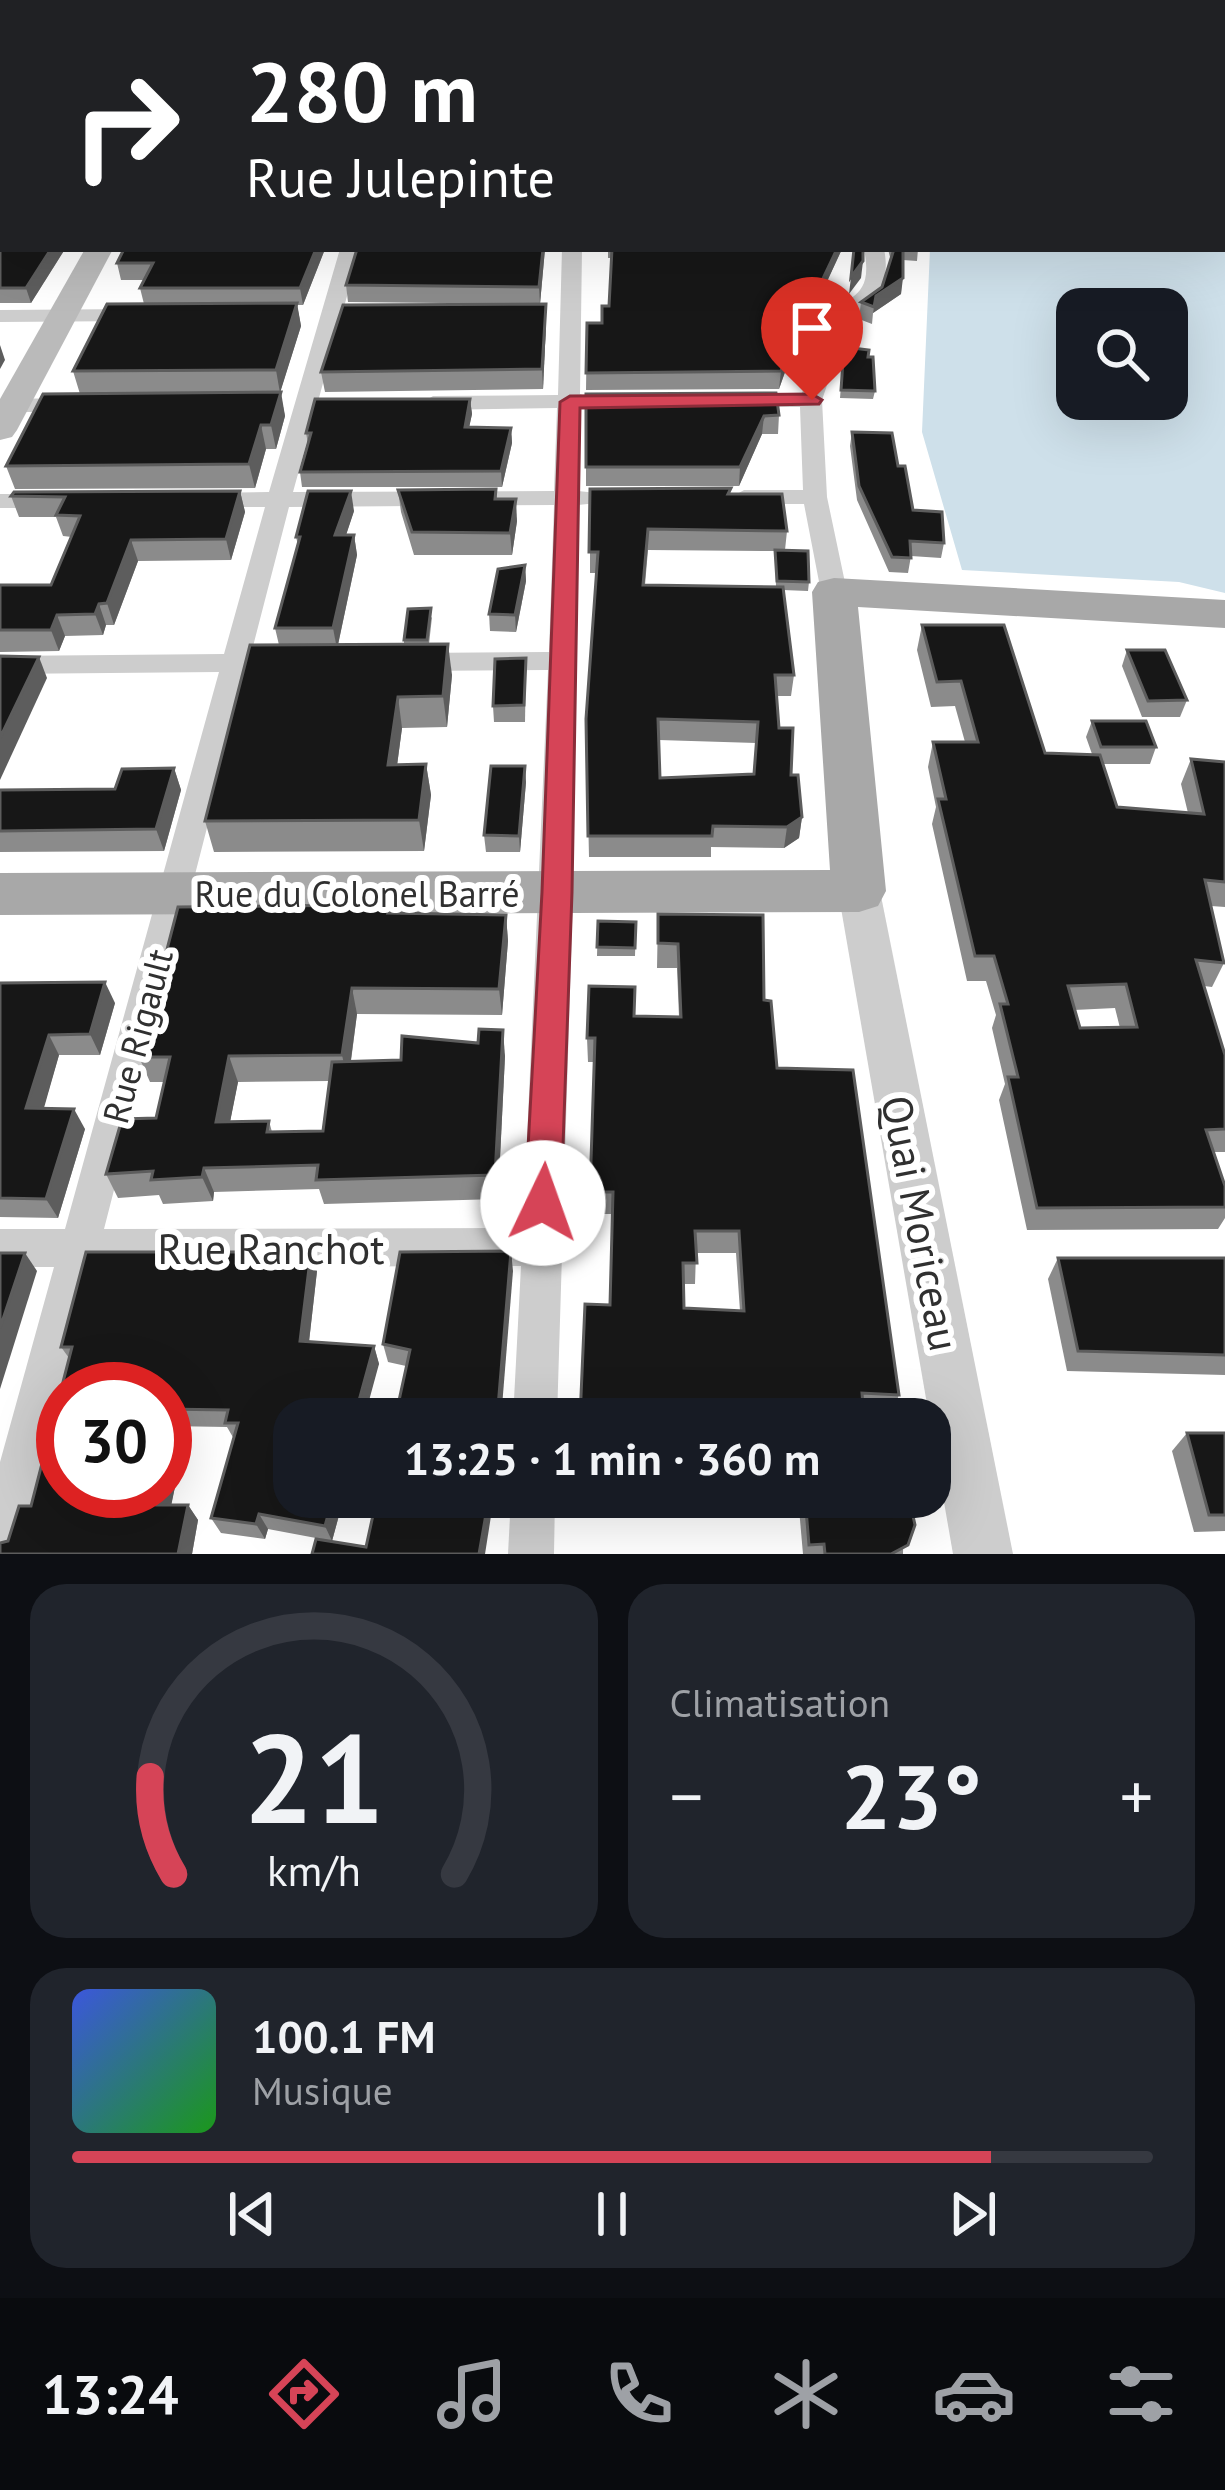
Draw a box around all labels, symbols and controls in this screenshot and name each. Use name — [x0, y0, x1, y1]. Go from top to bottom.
text: 280 m — [246, 36, 478, 145]
icon: right — [48, 48, 204, 204]
text: Rue Julepinte — [246, 142, 555, 212]
pin — [761, 277, 863, 400]
map controls — [1056, 288, 1188, 420]
button: search — [1056, 288, 1188, 420]
icon: arrive — [779, 295, 845, 361]
street label: Rue du Colonel Barré — [195, 870, 519, 917]
street label: Rue Rigault — [91, 944, 183, 1128]
street label: Quai Moriceau — [869, 1091, 973, 1355]
position arrow — [480, 1140, 606, 1266]
street label: Rue Ranchot — [158, 1221, 384, 1276]
speed limit sign: 30 — [36, 1362, 192, 1518]
text: 13:25 · 1 min · 360 m — [404, 1429, 820, 1487]
text: Climatisation — [670, 1677, 890, 1728]
text: 21 — [243, 1696, 385, 1857]
text: 23° — [841, 1737, 982, 1854]
text: − — [670, 1753, 703, 1838]
text: + — [1120, 1753, 1153, 1838]
text: km/h — [267, 1842, 361, 1898]
text: 100.1 FM — [252, 2007, 435, 2065]
text: Musique — [252, 2065, 393, 2116]
icon: previous — [219, 2181, 285, 2247]
icon: pause — [579, 2181, 645, 2247]
icon: next — [940, 2181, 1006, 2247]
icon: directions — [262, 2352, 346, 2436]
icon: music — [430, 2352, 514, 2436]
icon: phone — [597, 2352, 681, 2436]
icon: climate — [764, 2352, 848, 2436]
icon: car — [932, 2352, 1016, 2436]
icon: filters — [1099, 2352, 1183, 2436]
text: 13:24 — [42, 2359, 179, 2429]

